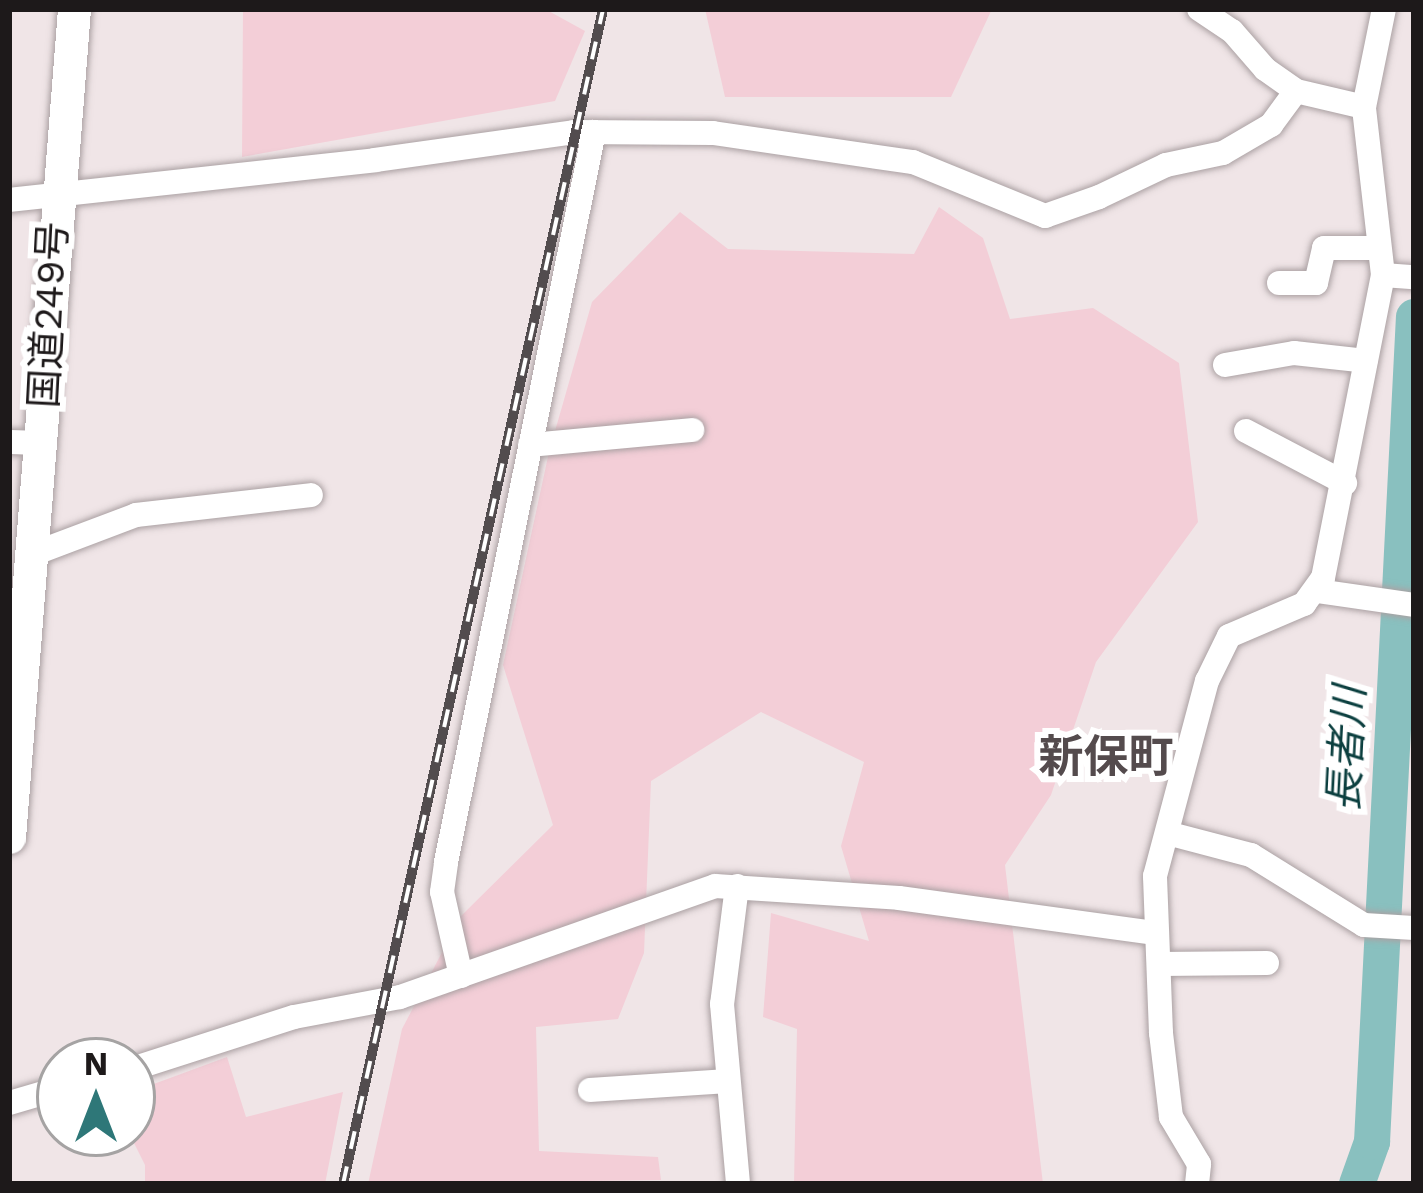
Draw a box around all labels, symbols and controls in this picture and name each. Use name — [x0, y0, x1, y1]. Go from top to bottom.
street label: 国道249号 — [21, 221, 77, 409]
water label: 長者川 — [1319, 685, 1375, 813]
district label: 新保町 — [1039, 730, 1173, 784]
north arrow — [36, 1037, 156, 1157]
text: N — [84, 1044, 108, 1083]

